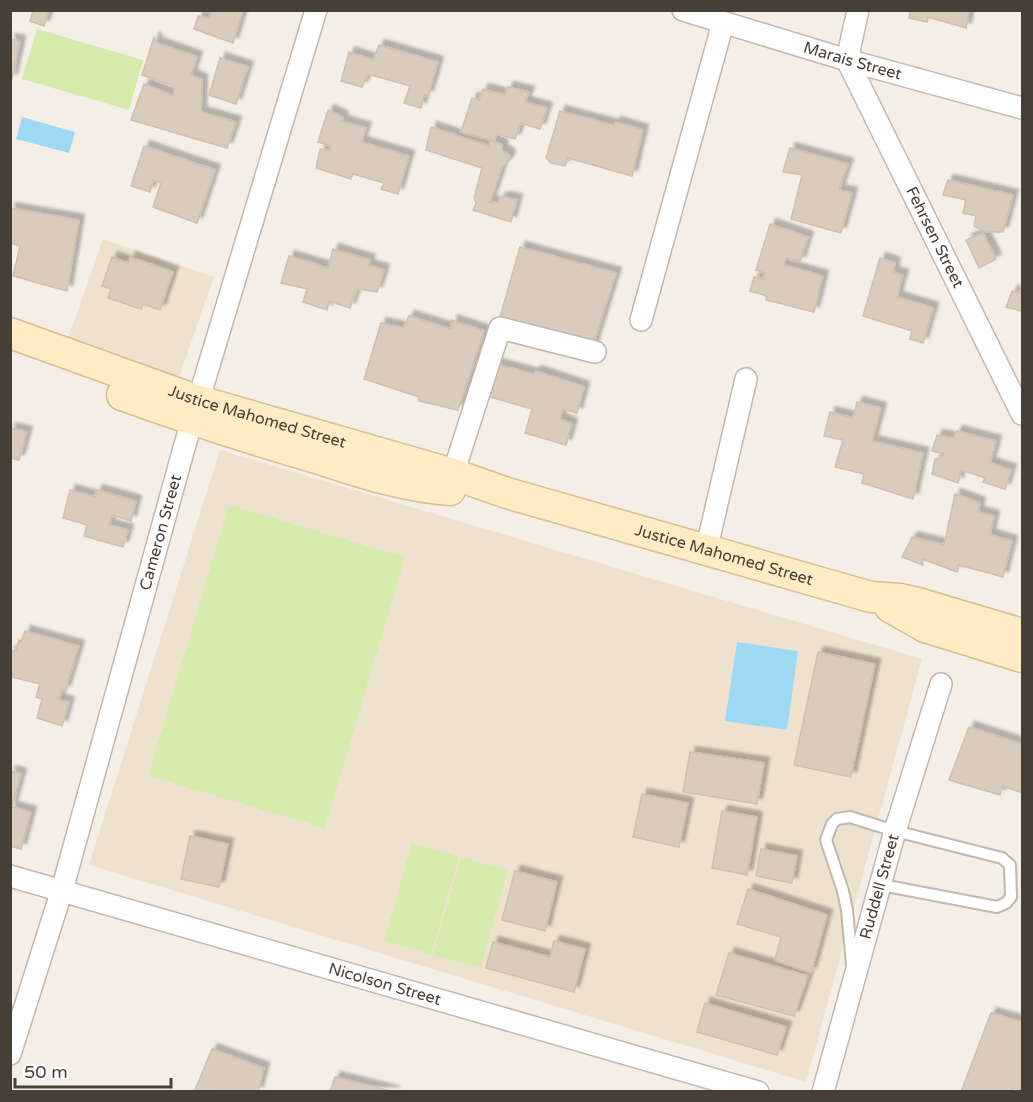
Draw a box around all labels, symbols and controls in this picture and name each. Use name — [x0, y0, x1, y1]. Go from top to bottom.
street label: Marais Street — [801, 37, 904, 85]
street label: Fehrsen Street — [901, 183, 968, 291]
street label: Justice Mahomed Street — [165, 381, 348, 453]
street label: Cameron Street — [135, 472, 186, 593]
street label: Justice Mahomed Street — [633, 520, 815, 590]
street label: Ruddell Street — [856, 832, 904, 942]
street label: Nicolson Street — [326, 959, 443, 1010]
scale bar — [15, 1051, 171, 1089]
text: 50 m — [24, 1061, 68, 1083]

